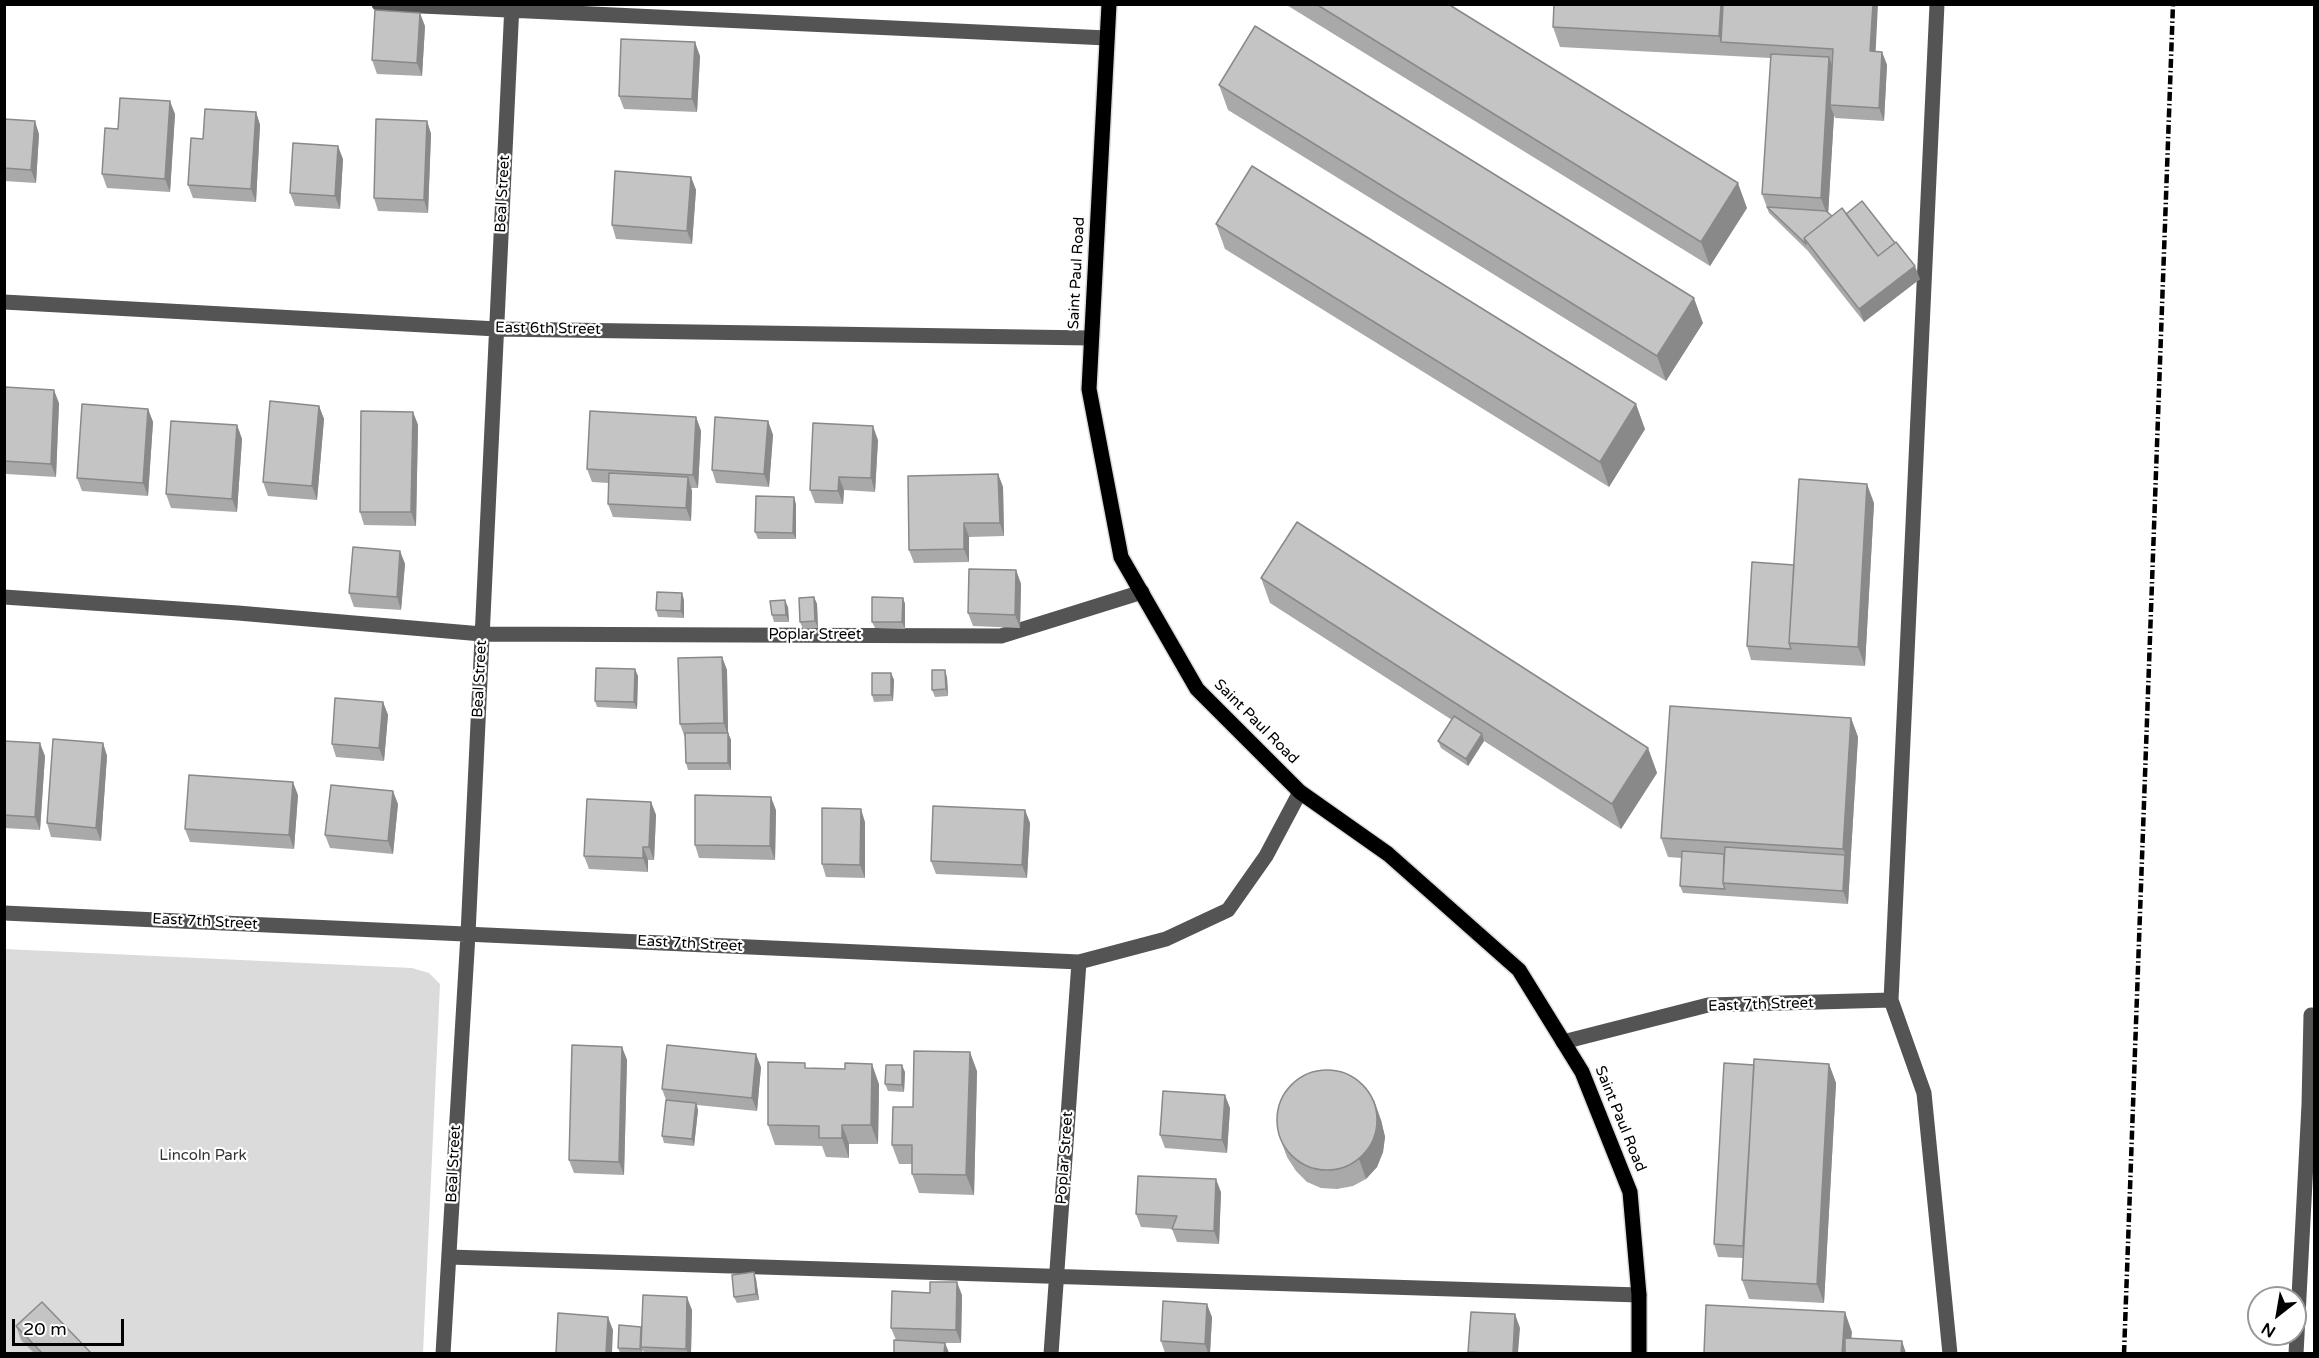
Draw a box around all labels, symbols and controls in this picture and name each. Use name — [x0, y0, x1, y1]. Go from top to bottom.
street label: Beal Street — [492, 155, 514, 233]
street label: Saint Paul Road — [1065, 216, 1089, 330]
street label: East 6th Street — [495, 319, 601, 339]
street label: Poplar Street — [768, 626, 862, 644]
street label: Beal Street — [469, 640, 491, 718]
street label: Saint Paul Road — [1210, 676, 1302, 768]
street label: East 7th Street — [152, 910, 258, 934]
street label: East 7th Street — [637, 932, 743, 956]
street label: East 7th Street — [1708, 994, 1814, 1016]
street label: Saint Paul Road — [1591, 1063, 1649, 1175]
street label: Poplar Street — [1053, 1111, 1077, 1205]
street label: Beal Street — [443, 1125, 465, 1203]
park label: Lincoln Park — [159, 1147, 247, 1165]
north arrow — [2247, 1286, 2307, 1346]
scale bar — [15, 1307, 128, 1345]
text: 20 m — [23, 1318, 67, 1340]
text: N — [2258, 1318, 2279, 1342]

